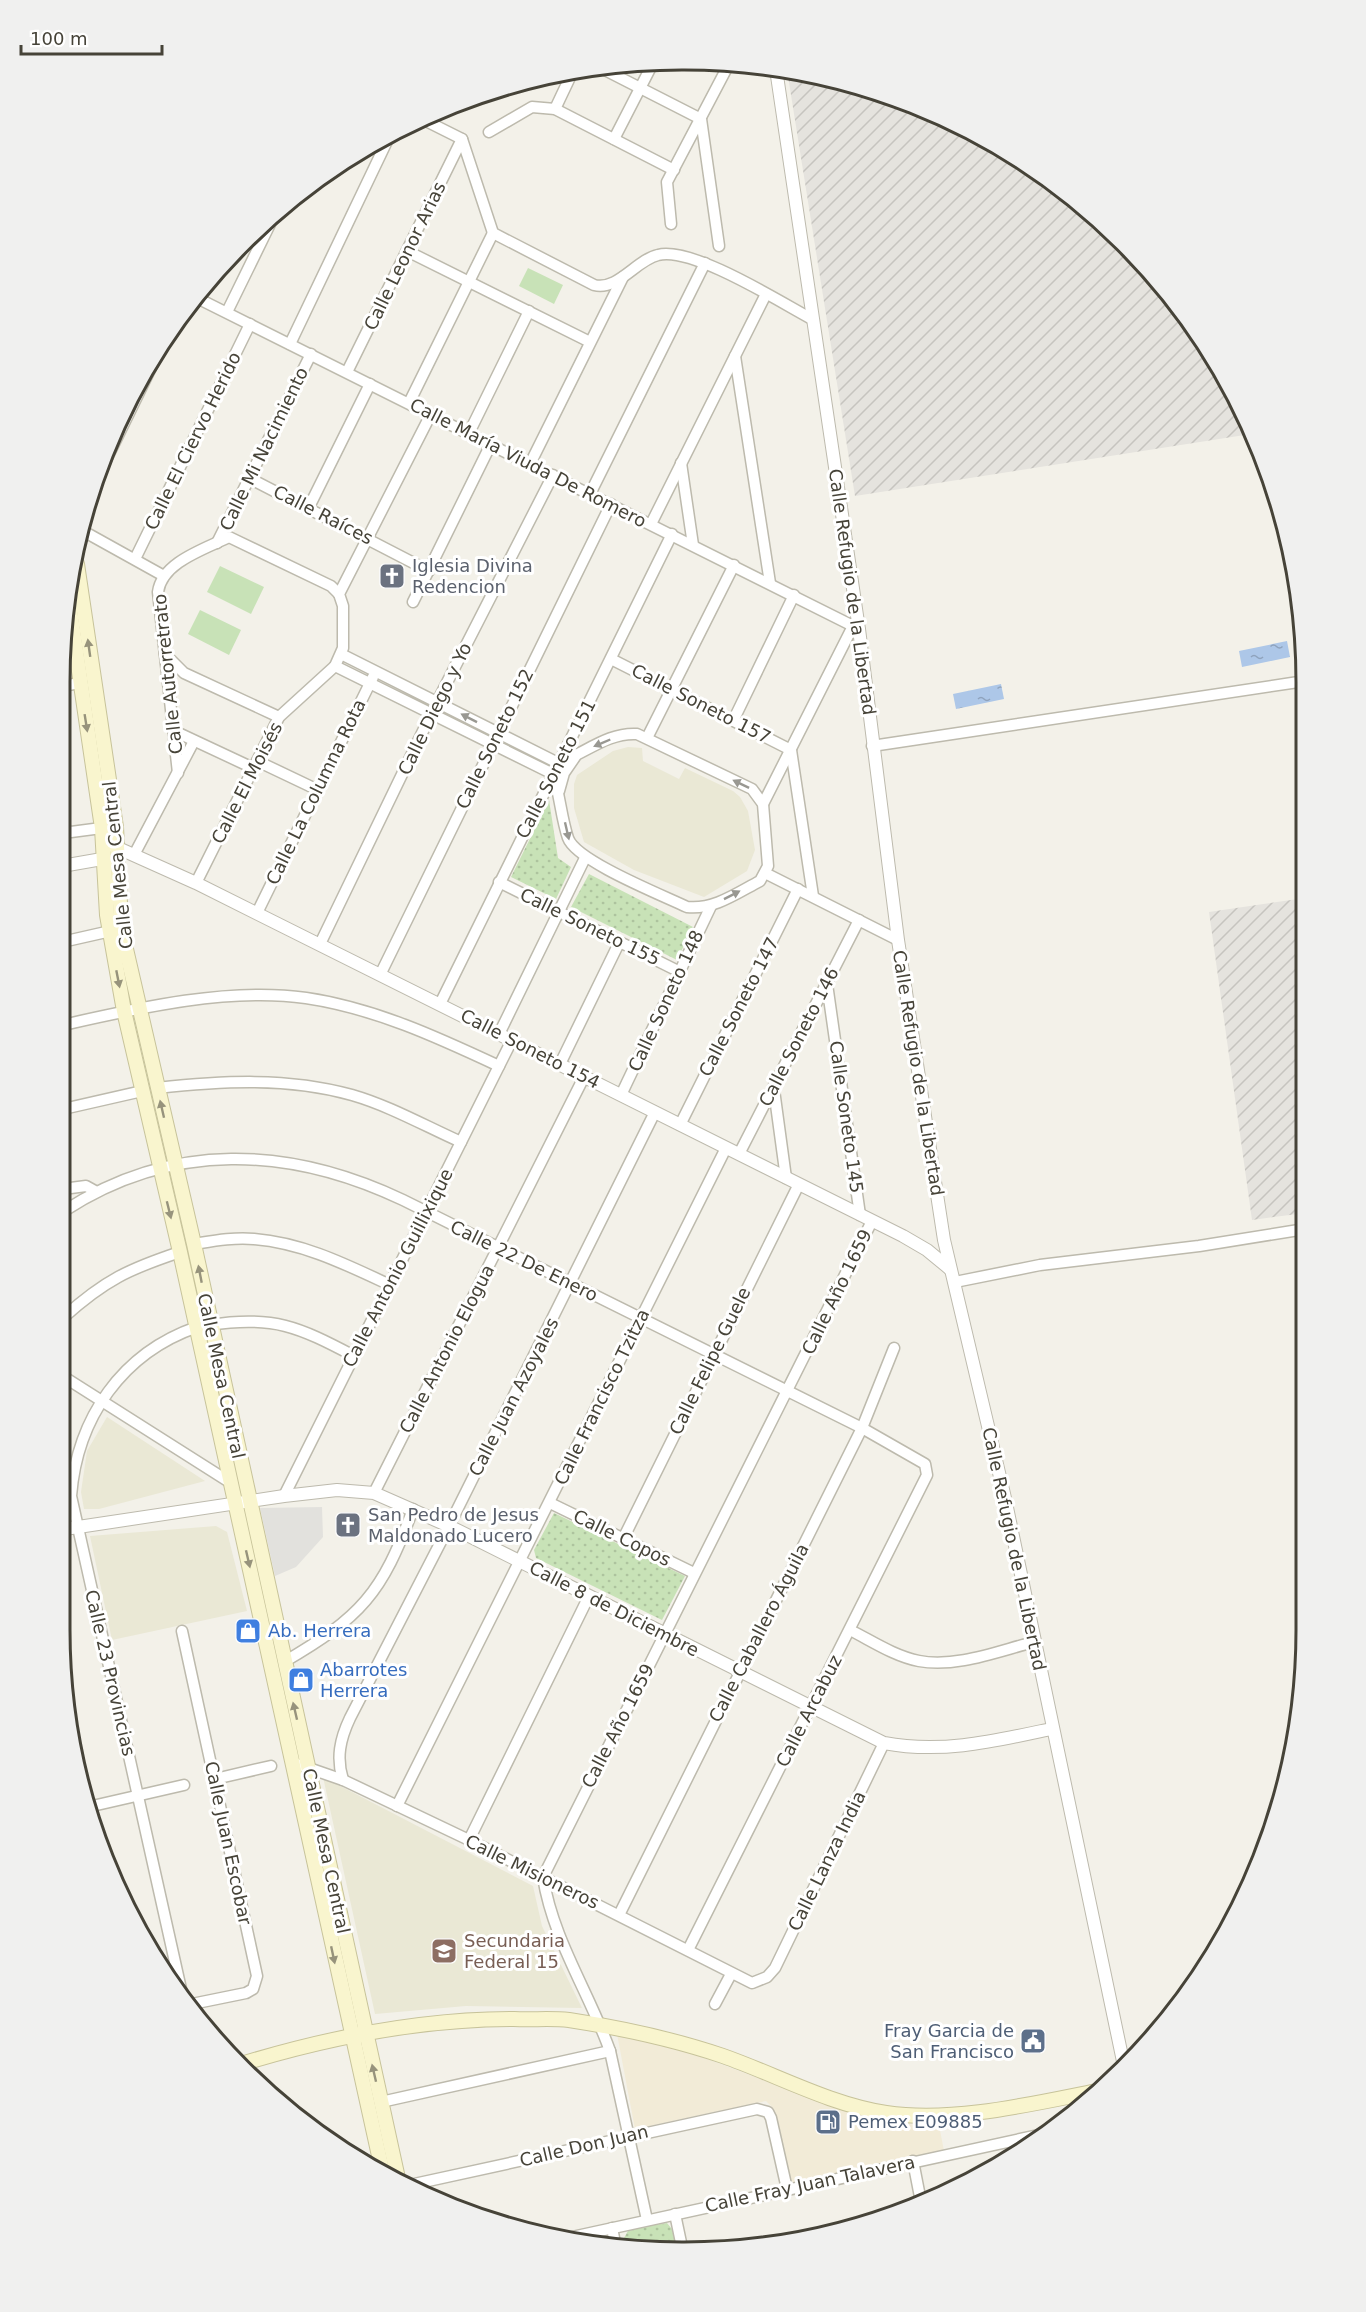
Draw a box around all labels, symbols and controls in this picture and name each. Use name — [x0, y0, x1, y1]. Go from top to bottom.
scale bar — [21, 18, 162, 56]
text: 100 m — [30, 28, 88, 49]
street label: Calle Leonor Arias — [359, 178, 450, 334]
street label: Calle El Ciervo Herido — [140, 348, 245, 533]
street label: Calle Mi Nacimiento — [215, 364, 312, 534]
street label: Calle María Viuda De Romero — [406, 394, 650, 532]
street label: Calle Refugio de la Libertad — [825, 467, 880, 716]
street label: Calle Raíces — [270, 480, 377, 549]
place label: Iglesia Divina Redencion — [412, 555, 533, 597]
church icon: Iglesia Divina Redencion — [377, 561, 407, 591]
street label: Calle Autorretrato — [149, 593, 186, 755]
one-way arrow — [85, 638, 94, 657]
street label: Calle Diego y Yo — [393, 639, 476, 778]
street label: Calle Soneto 157 — [628, 659, 774, 748]
street label: Calle Soneto 152 — [451, 665, 538, 812]
street label: Calle La Columna Rota — [261, 696, 370, 888]
street label: Calle Soneto 151 — [511, 696, 600, 842]
one-way arrow — [460, 713, 477, 723]
one-way arrow — [82, 714, 91, 733]
street label: Calle El Moisés — [207, 718, 286, 847]
one-way arrow — [592, 738, 610, 748]
one-way arrow — [733, 779, 750, 788]
street label: Calle Mesa Central — [98, 780, 137, 950]
one-way arrow — [563, 822, 572, 841]
street label: Calle Soneto 155 — [517, 883, 664, 970]
one-way arrow — [724, 890, 741, 900]
street label: Calle Soneto 148 — [624, 927, 707, 1075]
street label: Calle Soneto 147 — [694, 934, 783, 1080]
street label: Calle Refugio de la Libertad — [889, 949, 948, 1197]
street label: Calle Soneto 146 — [754, 964, 843, 1110]
one-way arrow — [114, 969, 123, 988]
street label: Calle Soneto 154 — [457, 1004, 603, 1093]
street label: Calle Soneto 145 — [825, 1039, 868, 1194]
one-way arrow — [157, 1099, 166, 1118]
street label: Calle Antonio Guillixique — [338, 1165, 457, 1371]
one-way arrow — [165, 1201, 175, 1219]
street label: Calle 22 De Enero — [447, 1216, 601, 1305]
street label: Calle Año 1659 — [797, 1226, 876, 1358]
street label: Calle Antonio Elogua — [395, 1261, 498, 1437]
one-way arrow — [195, 1265, 204, 1284]
street label: Calle Felipe Guele — [665, 1284, 754, 1438]
street label: Calle Mesa Central — [194, 1291, 249, 1461]
street label: Calle Francisco Tzitza — [550, 1305, 653, 1488]
street label: Calle Juan Azoyales — [464, 1314, 563, 1480]
street label: Calle Refugio de la Libertad — [978, 1425, 1051, 1673]
place label: San Pedro de Jesus Maldonado Lucero — [368, 1504, 539, 1546]
street label: Calle Copos — [570, 1505, 674, 1570]
church icon: San Pedro de Jesus Maldonado Lucero — [333, 1510, 363, 1540]
street label: Calle Caballero Águila — [704, 1540, 813, 1726]
one-way arrow — [244, 1550, 253, 1569]
street label: Calle 8 de Diciembre — [526, 1557, 703, 1661]
street label: Calle 23 Provincias — [81, 1588, 140, 1758]
shop icon: Ab. Herrera — [233, 1616, 263, 1646]
place label: Ab. Herrera — [268, 1620, 371, 1641]
street label: Calle Arcabuz — [771, 1651, 846, 1770]
place label: Abarrotes Herrera — [320, 1659, 407, 1701]
street label: Calle Año 1659 — [577, 1660, 658, 1791]
shop icon: Abarrotes Herrera — [286, 1665, 316, 1695]
one-way arrow — [290, 1702, 300, 1720]
street label: Calle Juan Escobar — [201, 1759, 256, 1927]
street label: Calle Mesa Central — [299, 1766, 354, 1936]
street label: Calle Lanza India — [784, 1787, 870, 1934]
street label: Calle Misioneros — [462, 1830, 603, 1913]
place label: Secundaria Federal 15 — [464, 1930, 565, 1972]
school or university icon: Secundaria Federal 15 — [429, 1936, 459, 1966]
one-way arrow — [329, 1946, 338, 1965]
place label: Fray Garcia de San Francisco — [884, 2020, 1014, 2062]
public building icon: Fray Garcia de San Francisco — [1018, 2026, 1048, 2056]
one-way arrow — [369, 2064, 379, 2082]
fuel station icon: Pemex E09885 — [813, 2107, 843, 2137]
place label: Pemex E09885 — [848, 2111, 983, 2132]
street label: Calle Don Juan — [517, 2120, 650, 2171]
street label: Calle Fray Juan Talavera — [703, 2151, 917, 2216]

